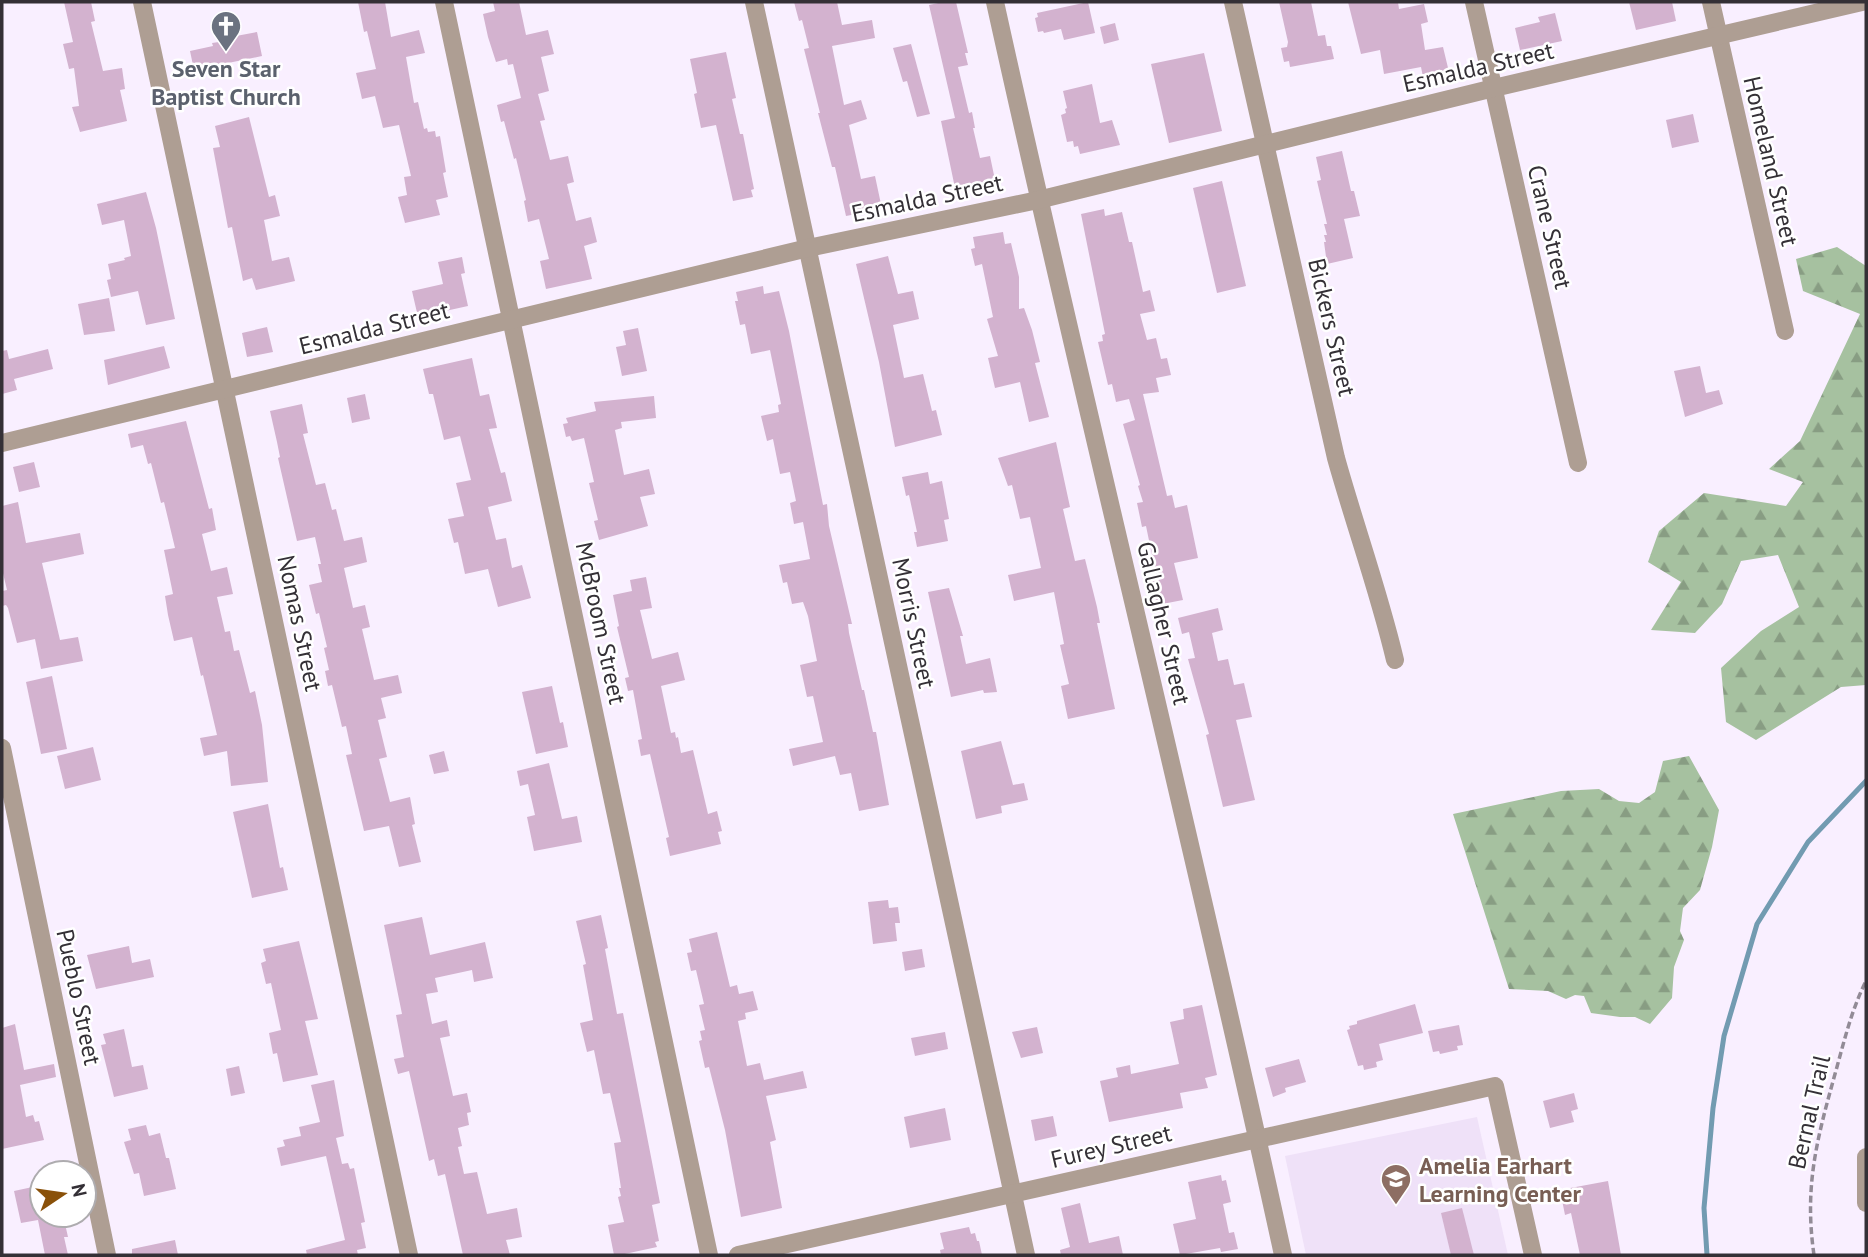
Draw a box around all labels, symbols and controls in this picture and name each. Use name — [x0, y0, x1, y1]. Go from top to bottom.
church icon: Seven Star Baptist Church — [209, 9, 243, 53]
street label: Esmalda Street — [1400, 35, 1556, 99]
place label: Seven Star Baptist Church — [151, 53, 301, 112]
street label: Homeland Street — [1736, 73, 1806, 249]
street label: Crane Street — [1521, 162, 1579, 292]
street label: Esmalda Street — [849, 167, 1005, 229]
street label: Bickers Street — [1301, 255, 1363, 399]
street label: Esmalda Street — [296, 294, 452, 362]
street label: Gallagher Street — [1130, 538, 1198, 708]
street label: McBroom Street — [569, 539, 633, 707]
street label: Nomas Street — [270, 552, 330, 694]
street label: Morris Street — [885, 555, 943, 691]
street label: Pueblo Street — [49, 926, 109, 1068]
street label: Bernal Trail — [1781, 1052, 1837, 1172]
street label: Furey Street — [1047, 1117, 1175, 1175]
place label: Amelia Earhart Learning Center — [1419, 1150, 1582, 1209]
north arrow — [28, 1159, 98, 1229]
school or university icon: Amelia Earhart Learning Center — [1379, 1162, 1413, 1206]
text: N — [66, 1181, 93, 1199]

